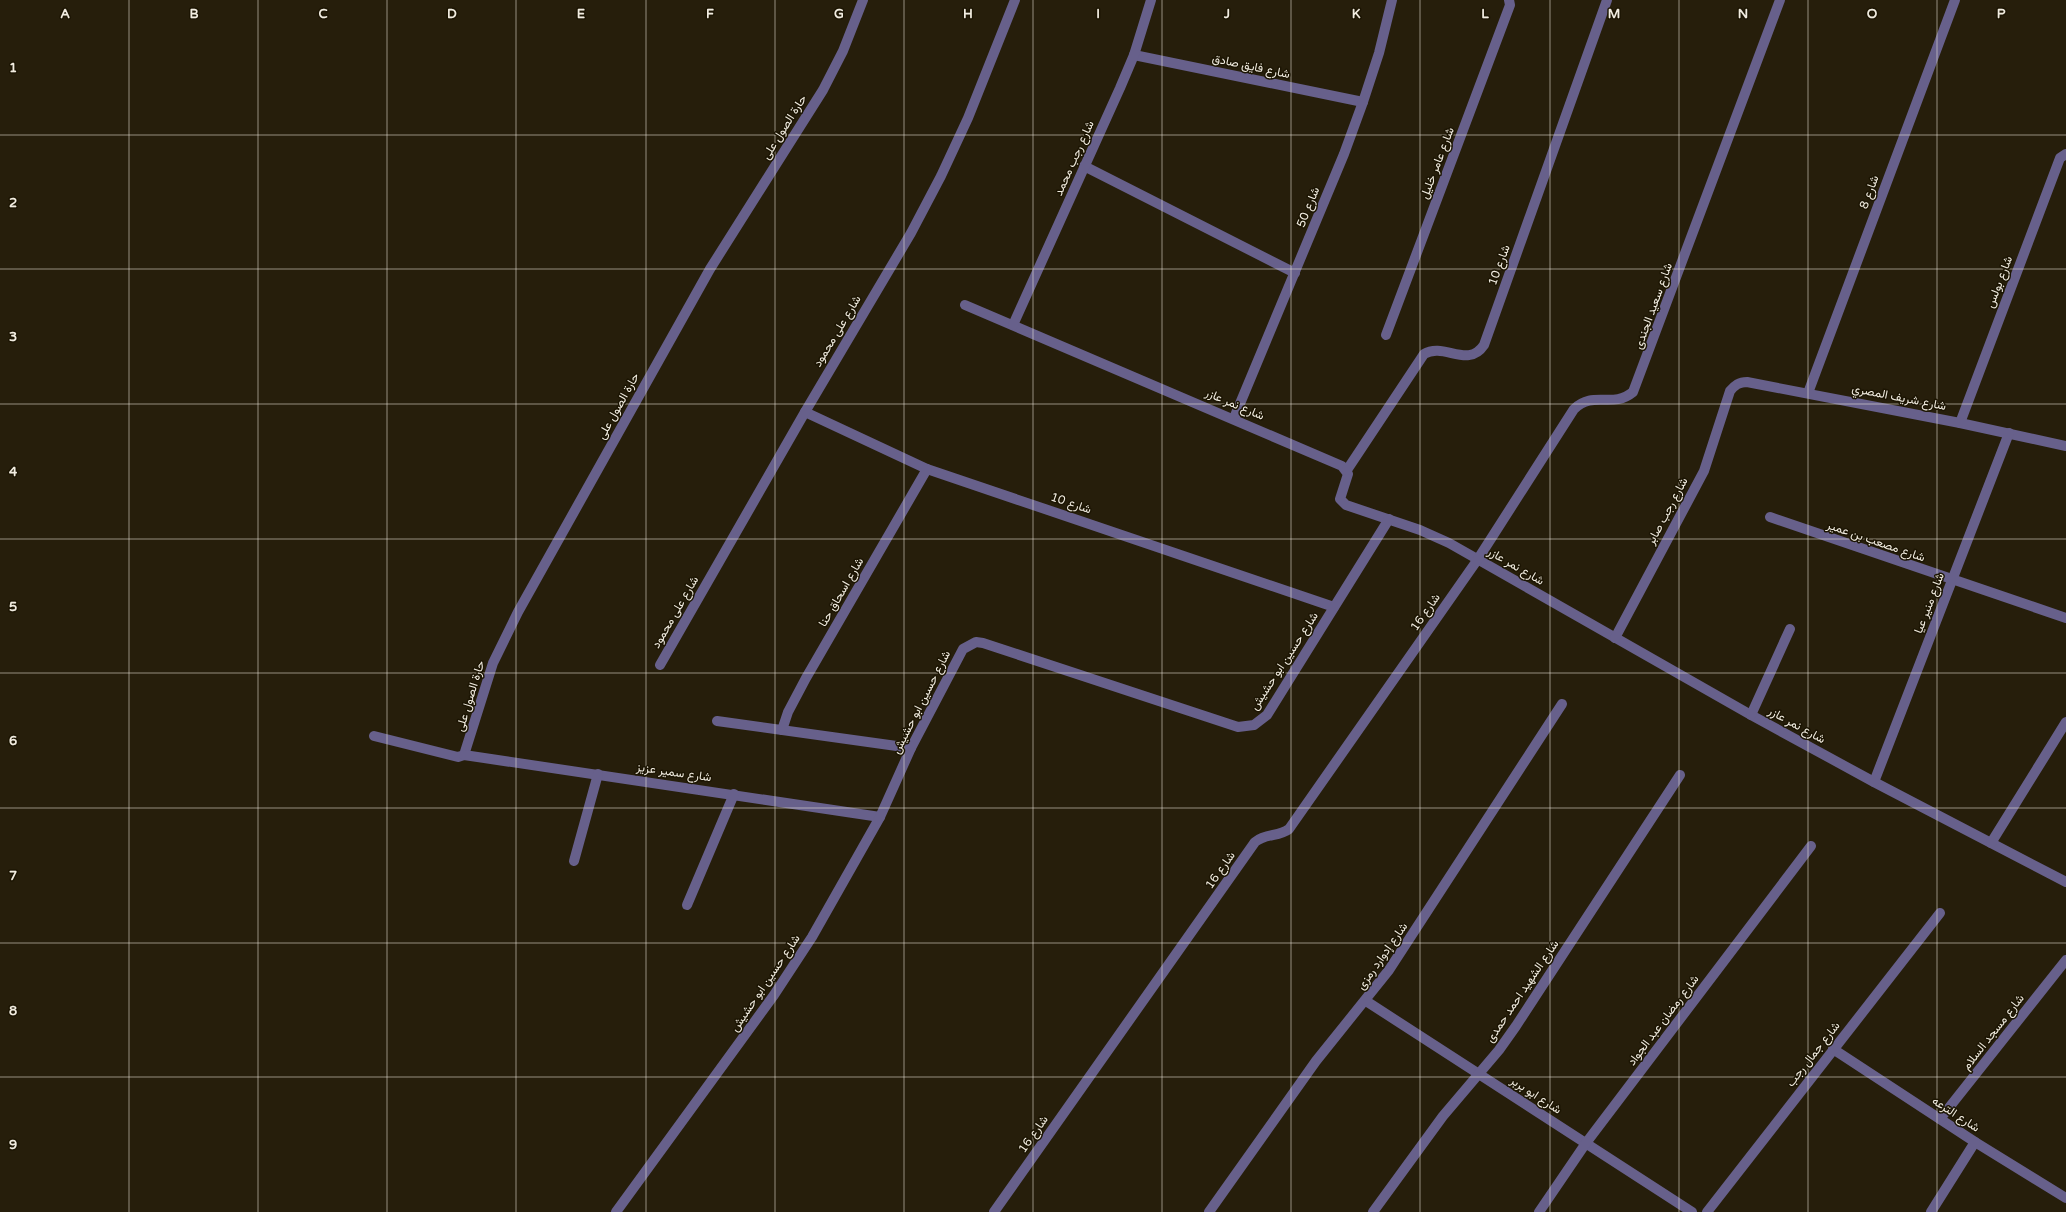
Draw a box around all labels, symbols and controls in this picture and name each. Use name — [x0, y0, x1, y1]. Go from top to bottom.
text: A — [60, 6, 70, 22]
text: B — [189, 6, 199, 22]
text: C — [318, 6, 328, 22]
text: D — [447, 6, 457, 22]
text: E — [577, 6, 585, 22]
text: F — [706, 6, 714, 22]
text: G — [834, 6, 844, 22]
text: H — [963, 6, 973, 22]
text: I — [1096, 6, 1100, 22]
text: J — [1223, 6, 1230, 22]
text: K — [1352, 6, 1361, 22]
text: L — [1481, 6, 1489, 22]
text: M — [1608, 6, 1620, 22]
text: N — [1738, 6, 1748, 22]
text: O — [1867, 6, 1878, 22]
text: P — [1997, 6, 2006, 22]
street label: شارع فايق صادق — [1210, 51, 1291, 83]
text: 1 — [9, 60, 17, 76]
street label: حارة الصول على — [759, 92, 810, 162]
street label: شارع رجب محمد — [1051, 118, 1099, 198]
street label: شارع عامر خليل — [1417, 125, 1459, 201]
street label: شارع 8 — [1856, 173, 1883, 211]
street label: شارع 50 — [1294, 185, 1324, 230]
text: 2 — [9, 195, 17, 211]
street label: شارع 10 — [1485, 243, 1515, 288]
street label: شارع بولس — [1983, 254, 2017, 311]
street label: شارع سعيد الجندى — [1631, 261, 1677, 352]
street label: شارع على محمود — [810, 293, 866, 370]
text: 3 — [9, 329, 17, 345]
street label: حارة الصول على — [594, 370, 643, 442]
street label: شارع شريف المصري — [1850, 381, 1947, 416]
street label: شارع نمر عازر — [1202, 385, 1267, 425]
text: 4 — [9, 464, 18, 480]
street label: شارع رجب صابر — [1643, 475, 1692, 549]
street label: شارع 10 — [1048, 489, 1093, 518]
street label: شارع مصعب بن عمير — [1823, 517, 1927, 566]
street label: شارع نمر عازر — [1483, 544, 1547, 589]
street label: شارع اسحاق حنا — [816, 555, 868, 630]
street label: شارع منير عيا — [1911, 571, 1949, 636]
street label: شارع على محمود — [649, 574, 703, 651]
street label: شارع 16 — [1407, 591, 1445, 635]
text: 5 — [9, 599, 17, 615]
street label: شارع حسين ابو حشيش — [1247, 609, 1323, 714]
street label: شارع حسين ابو حشيش — [889, 648, 955, 757]
street label: حارة الصول على — [453, 659, 488, 734]
street label: شارع نمر عازر — [1764, 703, 1828, 748]
text: 6 — [9, 733, 17, 749]
street label: شارع سمير عزيز — [634, 760, 713, 786]
street label: شارع 16 — [1202, 849, 1240, 893]
text: 7 — [9, 868, 17, 884]
street label: شارع إدوارد رمزى — [1354, 920, 1412, 993]
street label: شارع حسين ابو حشيش — [727, 932, 804, 1035]
street label: شارع الشهيد احمد حمدى — [1483, 937, 1563, 1046]
street label: شارع رمضان عبد الجواد — [1624, 972, 1703, 1069]
street label: شارع مسجد السلام — [1959, 991, 2028, 1074]
text: 8 — [9, 1003, 17, 1019]
street label: شارع جمال رجب — [1783, 1019, 1844, 1090]
street label: شارع ابو بربر — [1506, 1073, 1564, 1118]
street label: شارع الترعه — [1928, 1093, 1982, 1136]
street label: شارع 16 — [1015, 1113, 1053, 1157]
text: 9 — [9, 1137, 17, 1153]

